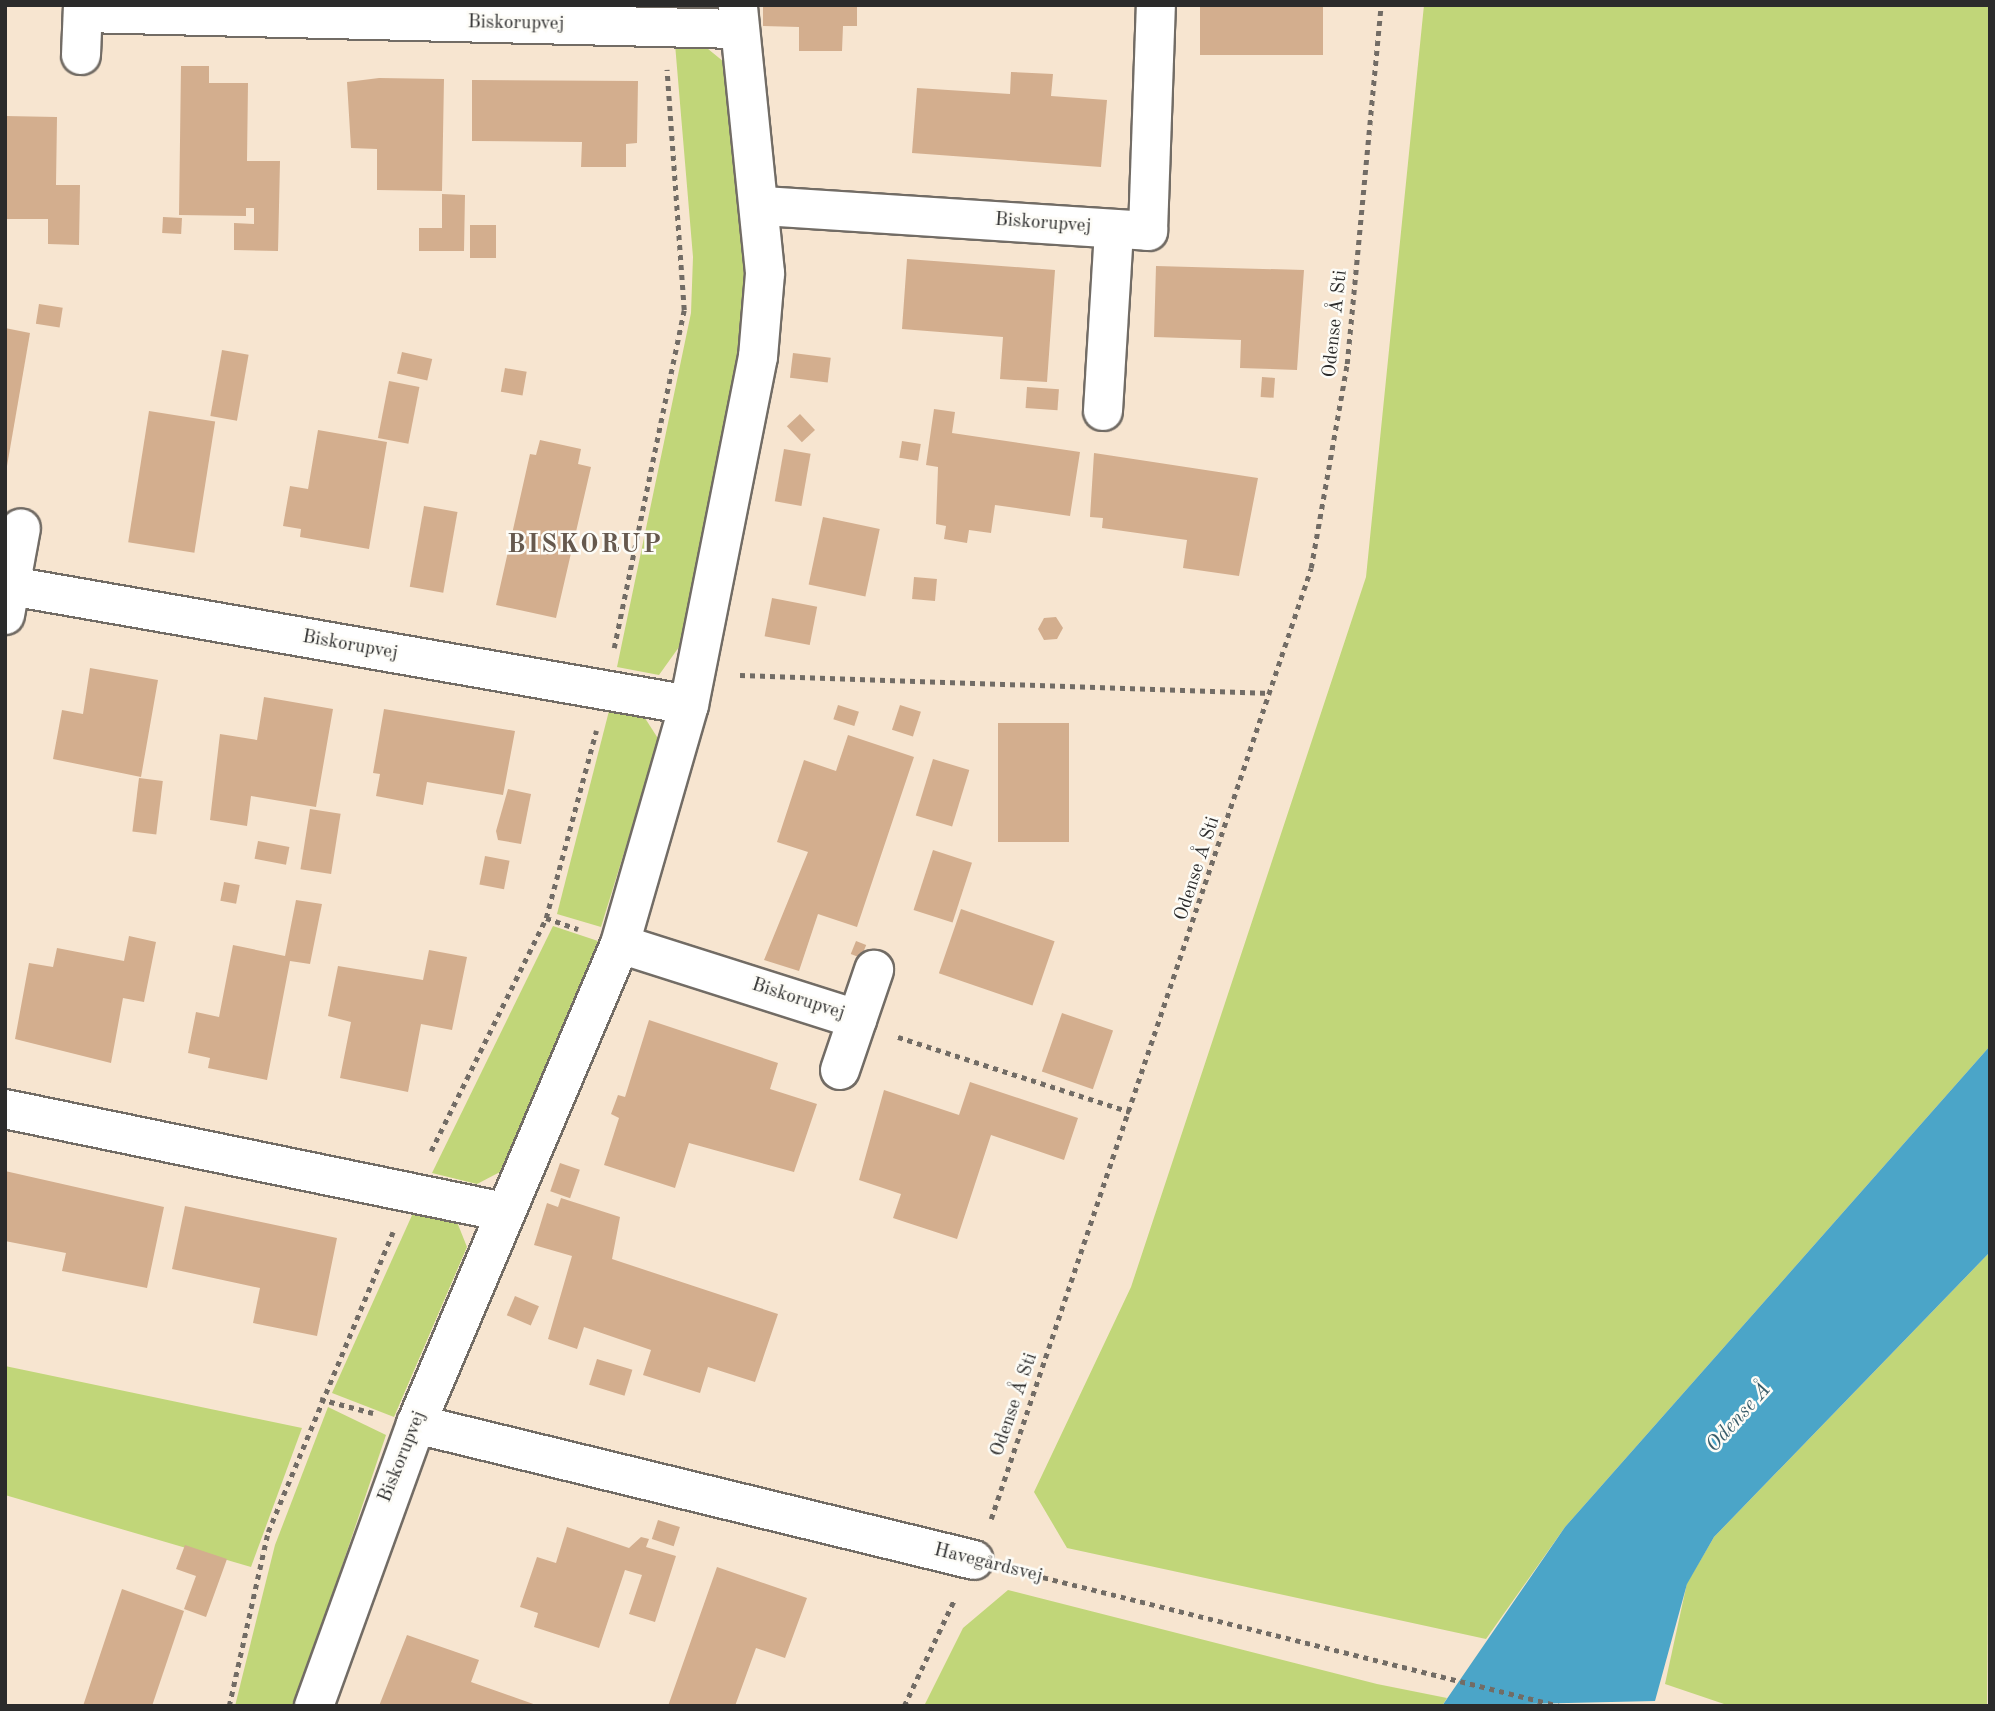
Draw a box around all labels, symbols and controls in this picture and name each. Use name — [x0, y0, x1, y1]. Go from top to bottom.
street label: Biskorupvej — [467, 12, 565, 36]
street label: Biskorupvej — [994, 209, 1092, 239]
street label: Odense Å Sti — [1319, 269, 1353, 379]
district label: BISKORUP — [508, 530, 662, 562]
street label: Biskorupvej — [300, 626, 400, 666]
street label: Odense Å Sti — [1170, 814, 1226, 924]
street label: Biskorupvej — [748, 974, 848, 1026]
street label: Odense Å Sti — [987, 1350, 1043, 1460]
water label: Odense Å — [1701, 1378, 1777, 1458]
street label: Biskorupvej — [374, 1408, 432, 1506]
street label: Havegårdsvej — [931, 1539, 1045, 1589]

